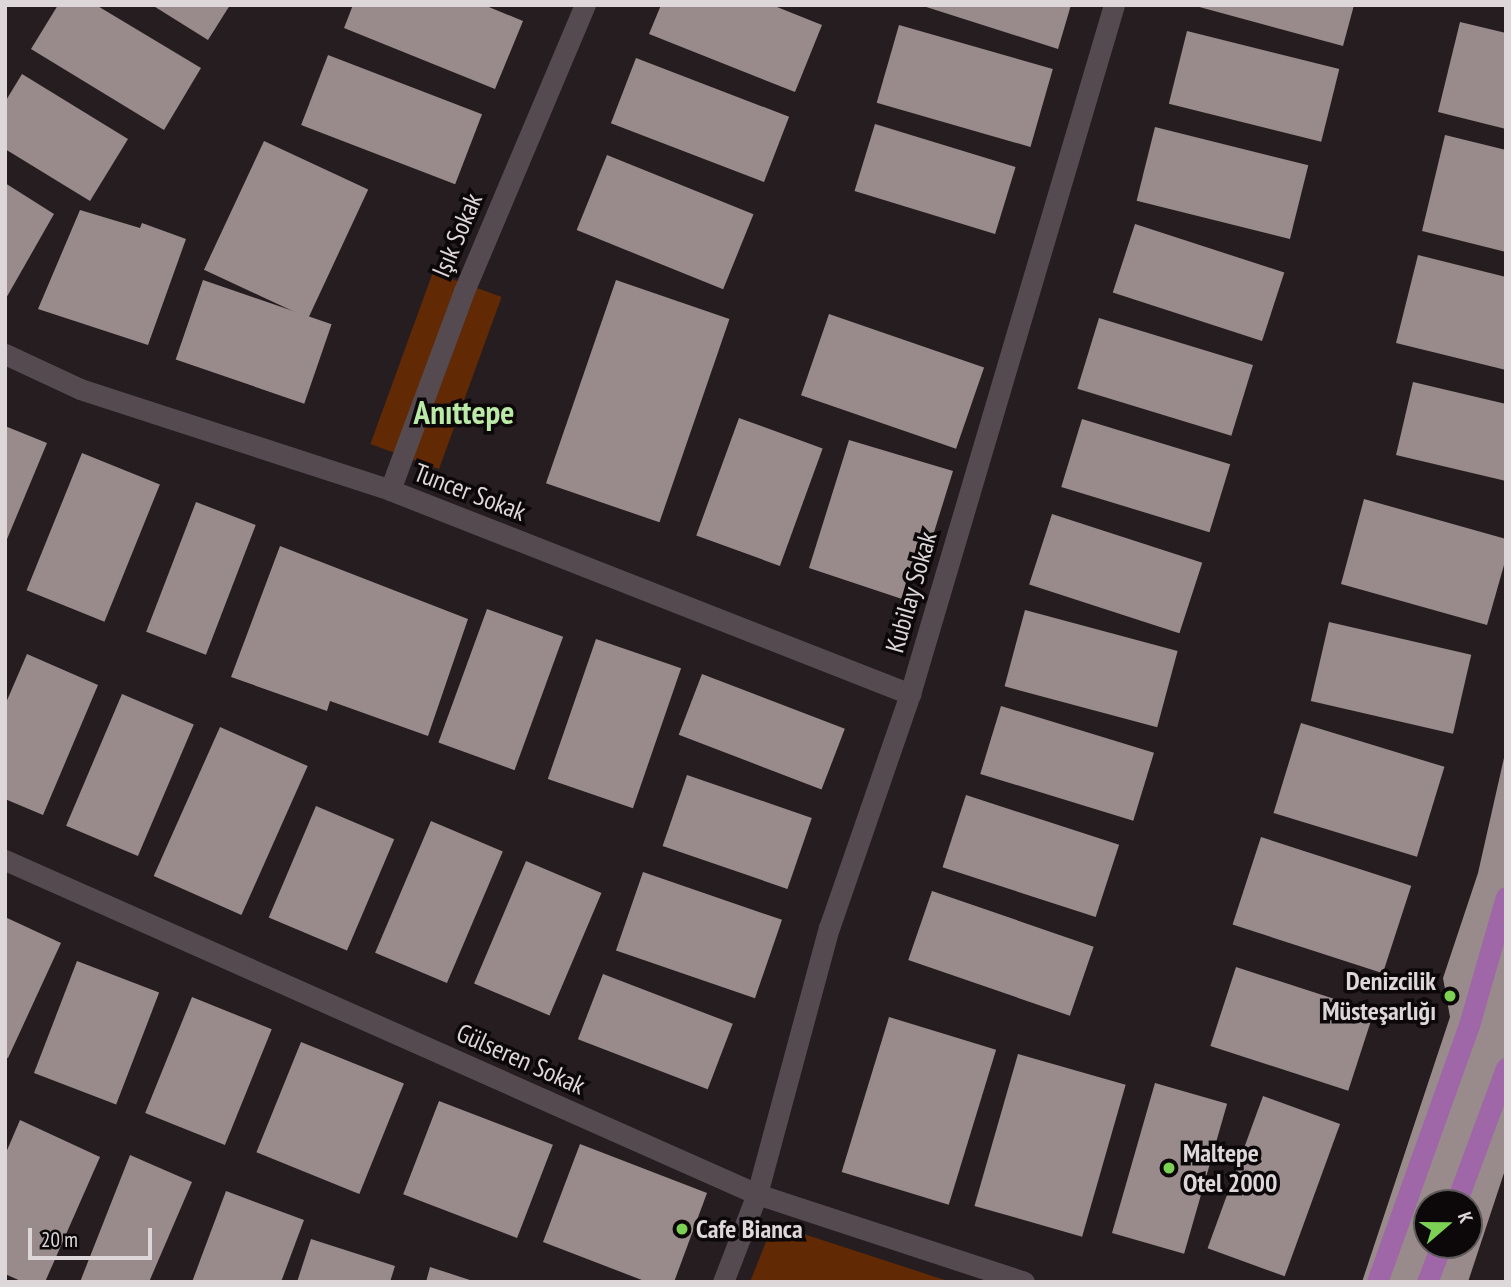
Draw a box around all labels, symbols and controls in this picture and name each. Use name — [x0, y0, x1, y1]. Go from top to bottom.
street label: Işık Sokak — [425, 188, 489, 282]
district label: Anıttepe — [414, 392, 514, 432]
street label: Tuncer Sokak — [410, 456, 530, 528]
street label: Kubilay Sokak — [879, 528, 943, 656]
place label: Denizcilik Müsteşarlığı — [1322, 965, 1436, 1026]
marker: Denizcilik Müsteşarlığı — [1442, 988, 1458, 1004]
street label: Gülseren Sokak — [452, 1017, 590, 1101]
place label: Maltepe Otel 2000 — [1183, 1137, 1277, 1198]
marker: Maltepe Otel 2000 — [1161, 1160, 1177, 1176]
north arrow — [1413, 1189, 1483, 1259]
text: K — [1453, 1209, 1479, 1226]
place label: Cafe Bianca — [696, 1213, 803, 1245]
scale bar — [32, 1214, 156, 1258]
marker: Cafe Bianca — [674, 1221, 690, 1237]
text: 20 m — [41, 1226, 78, 1253]

